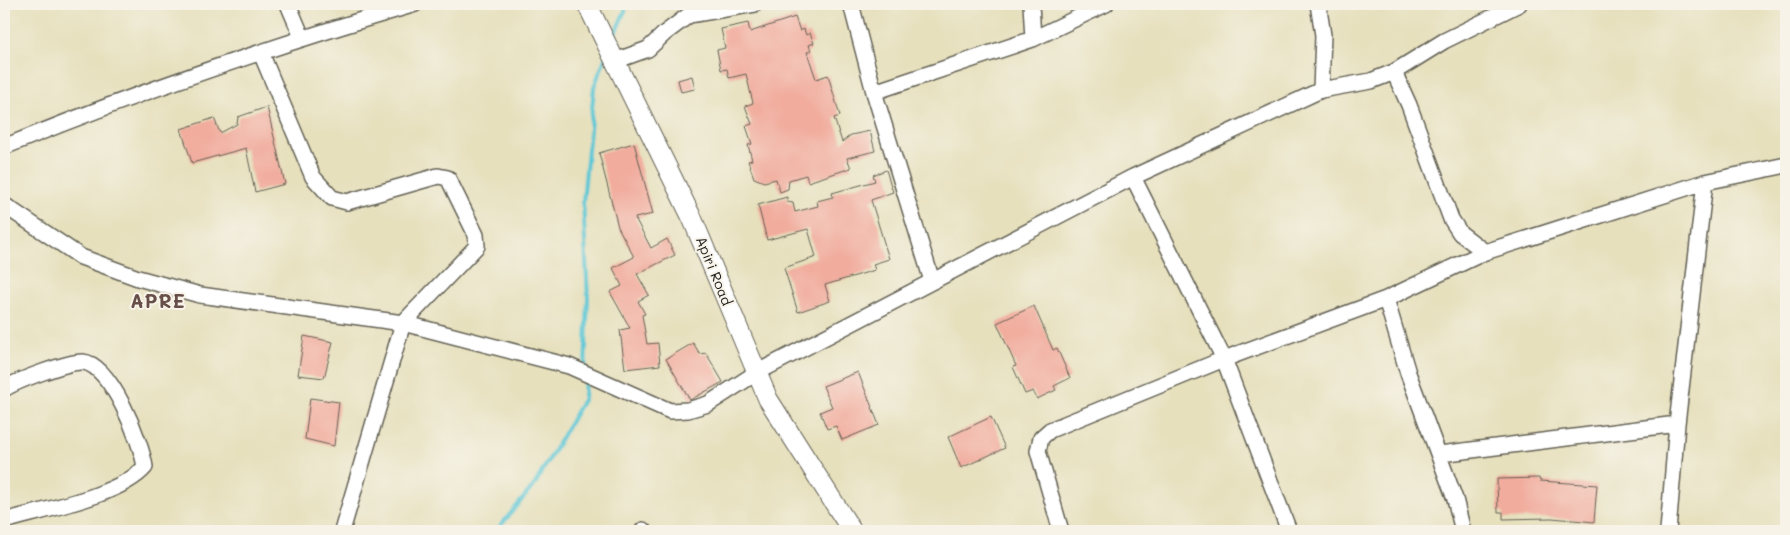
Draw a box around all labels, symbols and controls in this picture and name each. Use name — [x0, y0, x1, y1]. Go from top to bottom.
street label: Apiri Road — [692, 233, 737, 308]
district label: APRE — [130, 288, 186, 313]

